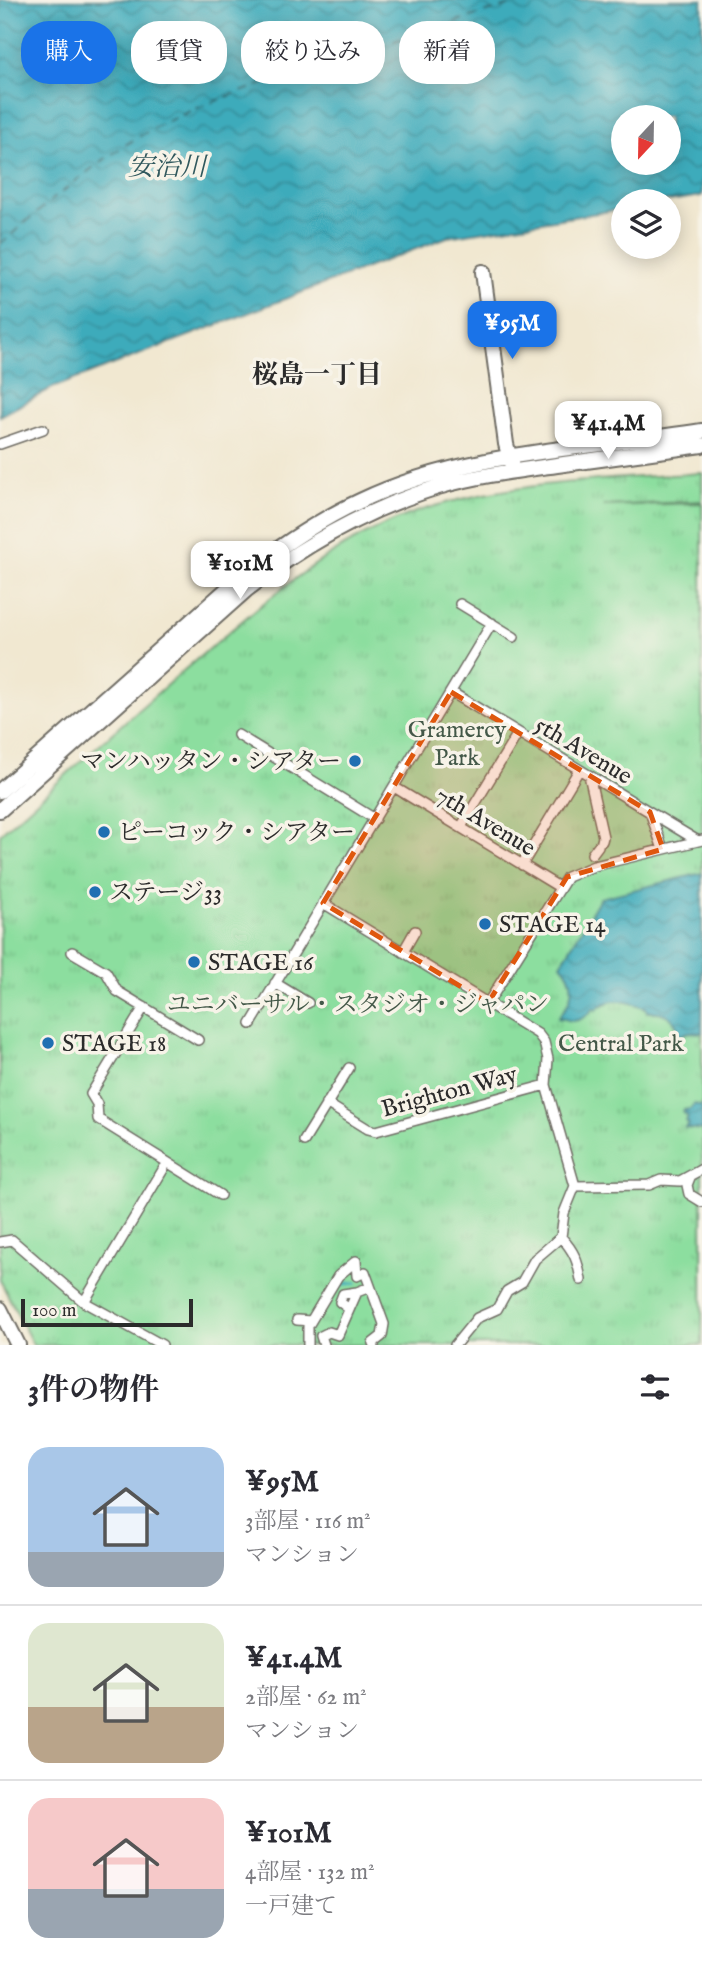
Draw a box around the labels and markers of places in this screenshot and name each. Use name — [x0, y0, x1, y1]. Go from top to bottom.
pin: ¥95M — [471, 302, 553, 361]
pin: ¥41.4M — [551, 402, 665, 461]
pin: ¥101M — [191, 542, 289, 601]
place label: マンハッタン・シアター — [80, 747, 341, 778]
marker: マンハッタン・シアター — [347, 753, 363, 769]
place label: ピーコック・シアター — [118, 818, 355, 849]
marker: ピーコック・シアター — [96, 824, 112, 840]
place label: ステージ33 — [109, 878, 222, 909]
marker: ステージ33 — [87, 884, 103, 900]
place label: STAGE 14 — [499, 910, 606, 941]
marker: STAGE 14 — [477, 916, 493, 932]
place label: STAGE 16 — [208, 948, 314, 979]
marker: STAGE 16 — [186, 954, 202, 970]
place label: STAGE 18 — [62, 1029, 166, 1060]
marker: STAGE 18 — [40, 1035, 56, 1051]

